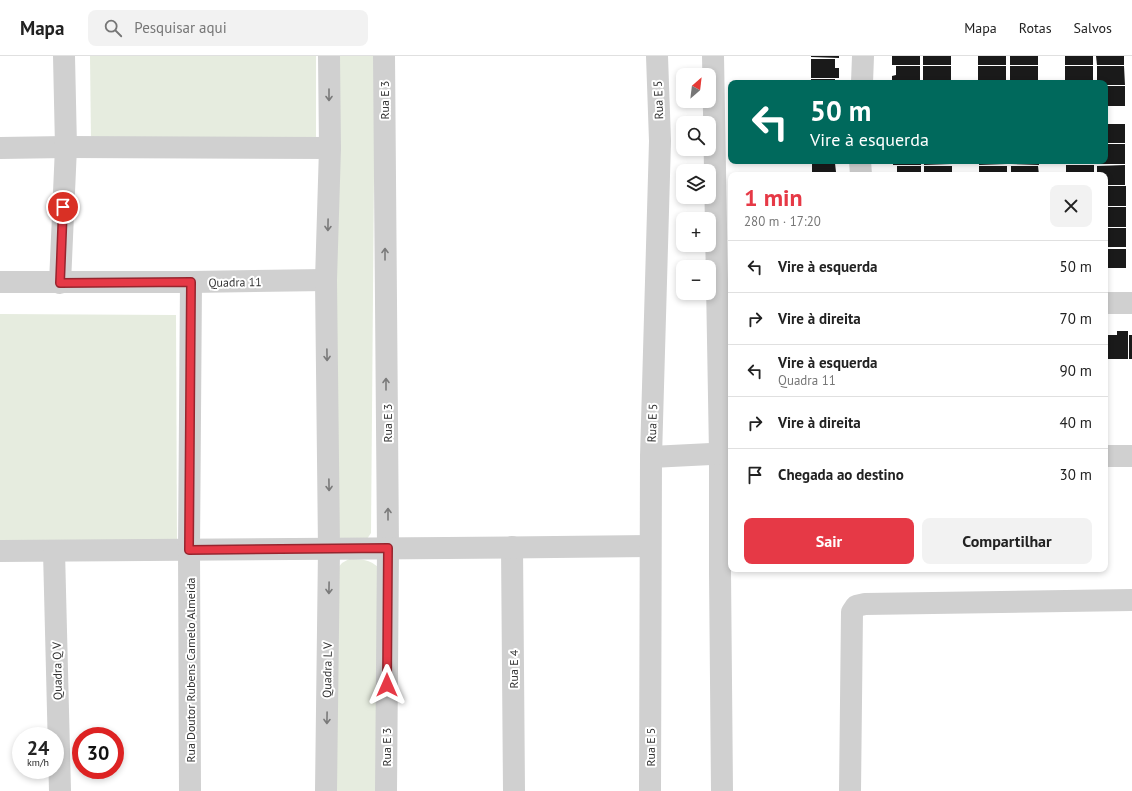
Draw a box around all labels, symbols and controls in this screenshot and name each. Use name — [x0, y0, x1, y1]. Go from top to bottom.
search box — [88, 10, 368, 46]
text: Mapa — [20, 16, 64, 40]
icon: search — [102, 17, 124, 39]
text: Pesquisar aqui — [134, 18, 227, 37]
text: Mapa — [964, 19, 997, 37]
text: Rotas — [1019, 19, 1052, 37]
text: Salvos — [1074, 19, 1112, 37]
north arrow — [676, 68, 716, 108]
map controls — [676, 68, 716, 300]
street label: Rua E 5 — [650, 80, 666, 120]
street label: Rua E 3 — [377, 81, 392, 119]
one-way arrow — [325, 88, 333, 101]
text: 50 m — [810, 92, 871, 129]
icon: left — [744, 96, 796, 148]
button: search — [676, 116, 716, 156]
text: Vire à esquerda — [810, 128, 929, 151]
button: layers — [676, 164, 716, 204]
text: 1 min — [744, 182, 803, 213]
button: close — [1050, 185, 1092, 227]
pin — [46, 190, 80, 224]
icon: arrive — [52, 196, 74, 218]
button: + — [676, 212, 716, 252]
text: 280 m · 17:20 — [744, 213, 821, 230]
one-way arrow — [324, 218, 331, 231]
one-way arrow — [382, 248, 389, 261]
icon: left — [744, 256, 766, 278]
text: Vire à esquerda — [778, 257, 877, 276]
text: 50 m — [1059, 257, 1092, 276]
button: − — [676, 260, 716, 300]
street label: Quadra 11 — [208, 274, 262, 290]
icon: right — [744, 308, 766, 330]
text: Vire à direita — [778, 309, 861, 328]
text: 70 m — [1059, 309, 1092, 328]
one-way arrow — [323, 348, 331, 361]
text: Vire à esquerda — [778, 353, 877, 372]
icon: left — [744, 360, 766, 382]
text: 90 m — [1059, 361, 1092, 380]
text: Quadra 11 — [778, 372, 836, 389]
one-way arrow — [383, 378, 390, 391]
street label: Rua E 5 — [644, 403, 660, 443]
street label: Rua E 3 — [380, 404, 395, 442]
icon: right — [744, 412, 766, 434]
text: Vire à direita — [778, 413, 861, 432]
text: 40 m — [1059, 413, 1092, 432]
icon: arrive — [744, 464, 766, 486]
text: Chegada ao destino — [778, 465, 904, 484]
text: 30 m — [1059, 465, 1092, 484]
one-way arrow — [325, 478, 332, 491]
one-way arrow — [384, 508, 391, 521]
button: Sair — [744, 518, 914, 564]
button: Compartilhar — [922, 518, 1092, 564]
street label: Rua Doutor Rubens Camelo Almeida — [183, 577, 198, 763]
one-way arrow — [325, 581, 333, 594]
street label: Quadra Q V — [49, 642, 65, 700]
street label: Quadra L V — [319, 642, 335, 698]
street label: Rua E 4 — [506, 649, 521, 688]
position arrow — [366, 664, 408, 706]
one-way arrow — [323, 711, 331, 724]
speed limit sign: 30 — [72, 727, 124, 779]
street label: Rua E 3 — [379, 728, 394, 766]
street label: Rua E 5 — [643, 728, 658, 766]
text: 24 — [27, 735, 49, 761]
text: km/h — [27, 756, 49, 769]

